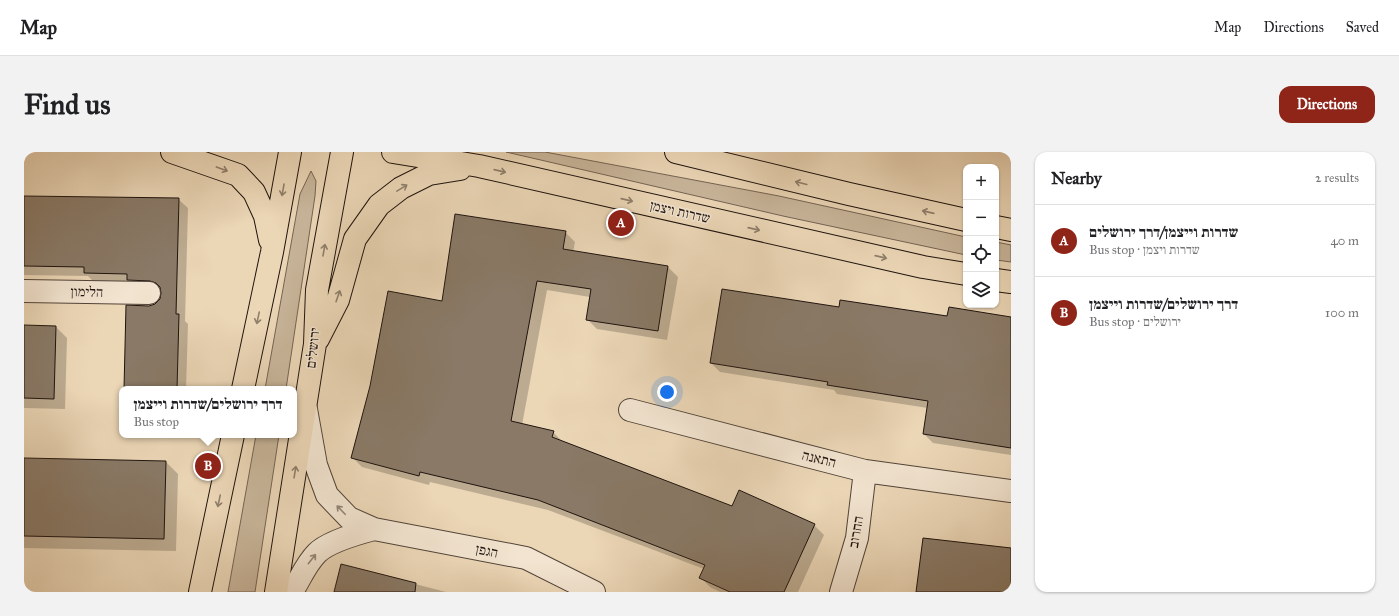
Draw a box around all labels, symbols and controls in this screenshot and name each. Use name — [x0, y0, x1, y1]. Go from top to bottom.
text: Map — [20, 16, 57, 39]
text: Map — [1214, 19, 1241, 36]
text: Directions — [1263, 19, 1324, 36]
text: Saved — [1346, 19, 1379, 36]
button: Directions — [1279, 86, 1375, 123]
text: Find us — [24, 87, 110, 122]
map controls — [963, 164, 999, 308]
button: + — [963, 164, 999, 200]
one-way arrow — [215, 166, 227, 174]
one-way arrow — [494, 167, 507, 175]
text: Nearby — [1051, 168, 1102, 189]
text: 2 results — [1315, 170, 1359, 186]
one-way arrow — [795, 178, 808, 186]
one-way arrow — [279, 183, 287, 196]
one-way arrow — [396, 184, 408, 192]
one-way arrow — [620, 196, 633, 204]
street label: שדרות ויצמן — [648, 197, 712, 227]
button: − — [963, 200, 999, 236]
pin: A — [608, 208, 634, 238]
one-way arrow — [922, 208, 935, 216]
text: שדרות וייצמן/דרך ירושלים — [1089, 223, 1238, 241]
one-way arrow — [747, 225, 760, 233]
text: A — [1060, 233, 1068, 249]
text: 40 m — [1330, 233, 1359, 249]
button: locate — [963, 236, 999, 272]
text: Bus stop · שדרות ויצמן — [1089, 242, 1200, 258]
one-way arrow — [320, 243, 328, 256]
one-way arrow — [874, 254, 887, 262]
button: layers — [963, 272, 999, 308]
street label: הלימון — [71, 283, 103, 301]
one-way arrow — [335, 291, 343, 303]
text: דרך ירושלים/שדרות וייצמן — [1089, 295, 1238, 313]
text: B — [1060, 305, 1068, 321]
text: 100 m — [1325, 305, 1359, 321]
one-way arrow — [253, 311, 261, 324]
text: Bus stop · ירושלים — [1089, 314, 1181, 330]
street label: ירושלים — [302, 327, 324, 369]
your location — [657, 382, 677, 402]
popup — [119, 386, 297, 438]
text: דרך ירושלים/שדרות וייצמן — [133, 395, 283, 413]
text: Bus stop — [133, 414, 179, 430]
street label: התאנה — [800, 447, 838, 471]
pin: B — [195, 451, 221, 481]
one-way arrow — [291, 466, 299, 479]
one-way arrow — [215, 494, 223, 507]
one-way arrow — [337, 505, 346, 515]
street label: החרוב — [845, 515, 867, 549]
street label: הגפן — [474, 541, 500, 561]
one-way arrow — [308, 553, 317, 564]

